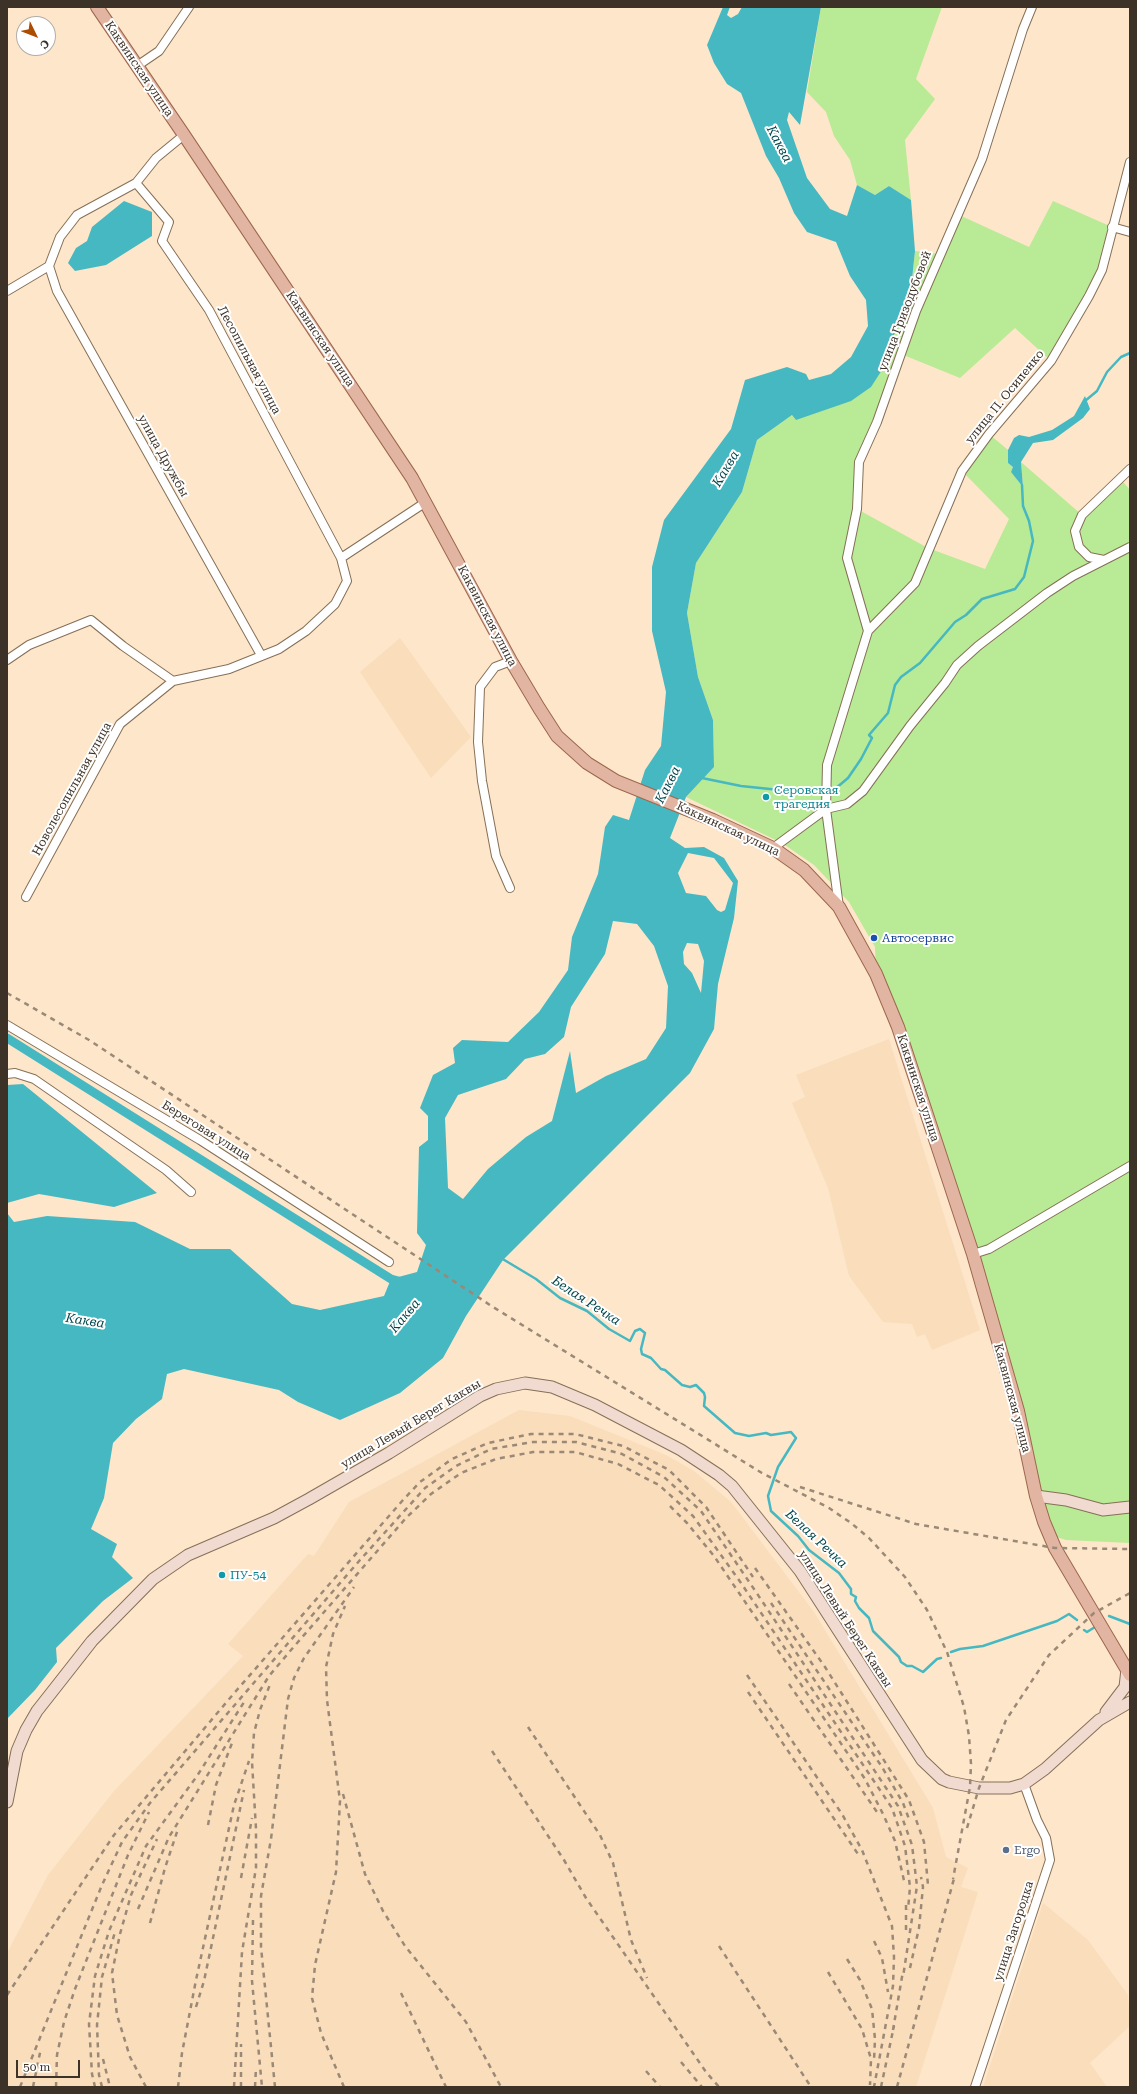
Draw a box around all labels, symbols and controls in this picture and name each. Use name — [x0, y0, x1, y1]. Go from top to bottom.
north arrow — [16, 16, 56, 56]
street label: Каквинская улица — [102, 18, 176, 120]
text: С — [37, 37, 52, 51]
water label: Каква — [763, 123, 795, 165]
street label: улица Гризодубовой — [875, 249, 935, 373]
street label: Каквинская улица — [283, 288, 357, 390]
street label: Лесопильная улица — [214, 303, 284, 417]
street label: улица П. Осипенко — [963, 347, 1047, 447]
street label: улица Дружбы — [134, 412, 192, 500]
water label: Каква — [709, 448, 743, 490]
street label: Каквинская улица — [454, 563, 520, 669]
street label: Новолесопильная улица — [29, 720, 115, 858]
water label: Каква — [652, 764, 684, 806]
place label: Серовская трагедия — [774, 783, 839, 811]
marker: Серовская трагедия — [761, 792, 771, 802]
street label: Каквинская улица — [674, 799, 782, 859]
place label: Автосервис — [882, 931, 954, 945]
marker: Автосервис — [869, 933, 879, 943]
street label: Каквинская улица — [894, 1032, 942, 1144]
street label: Береговая улица — [159, 1098, 253, 1164]
water label: Белая Речка — [549, 1273, 623, 1329]
water label: Каква — [386, 1296, 424, 1336]
water label: Каква — [64, 1310, 106, 1332]
street label: Каквинская улица — [991, 1342, 1033, 1454]
street label: улица Левый Берег Каквы — [338, 1376, 484, 1472]
water label: Белая Речка — [782, 1506, 850, 1572]
street label: улица Левый Берег Каквы — [795, 1548, 895, 1690]
place label: ПУ-54 — [230, 1568, 266, 1582]
marker: ПУ-54 — [217, 1570, 227, 1580]
place label: Ergo — [1014, 1843, 1040, 1857]
marker: Ergo — [1001, 1845, 1011, 1855]
street label: улица Загородка — [991, 1879, 1037, 1983]
scale bar — [18, 2052, 82, 2078]
text: 50 m — [23, 2060, 50, 2074]

